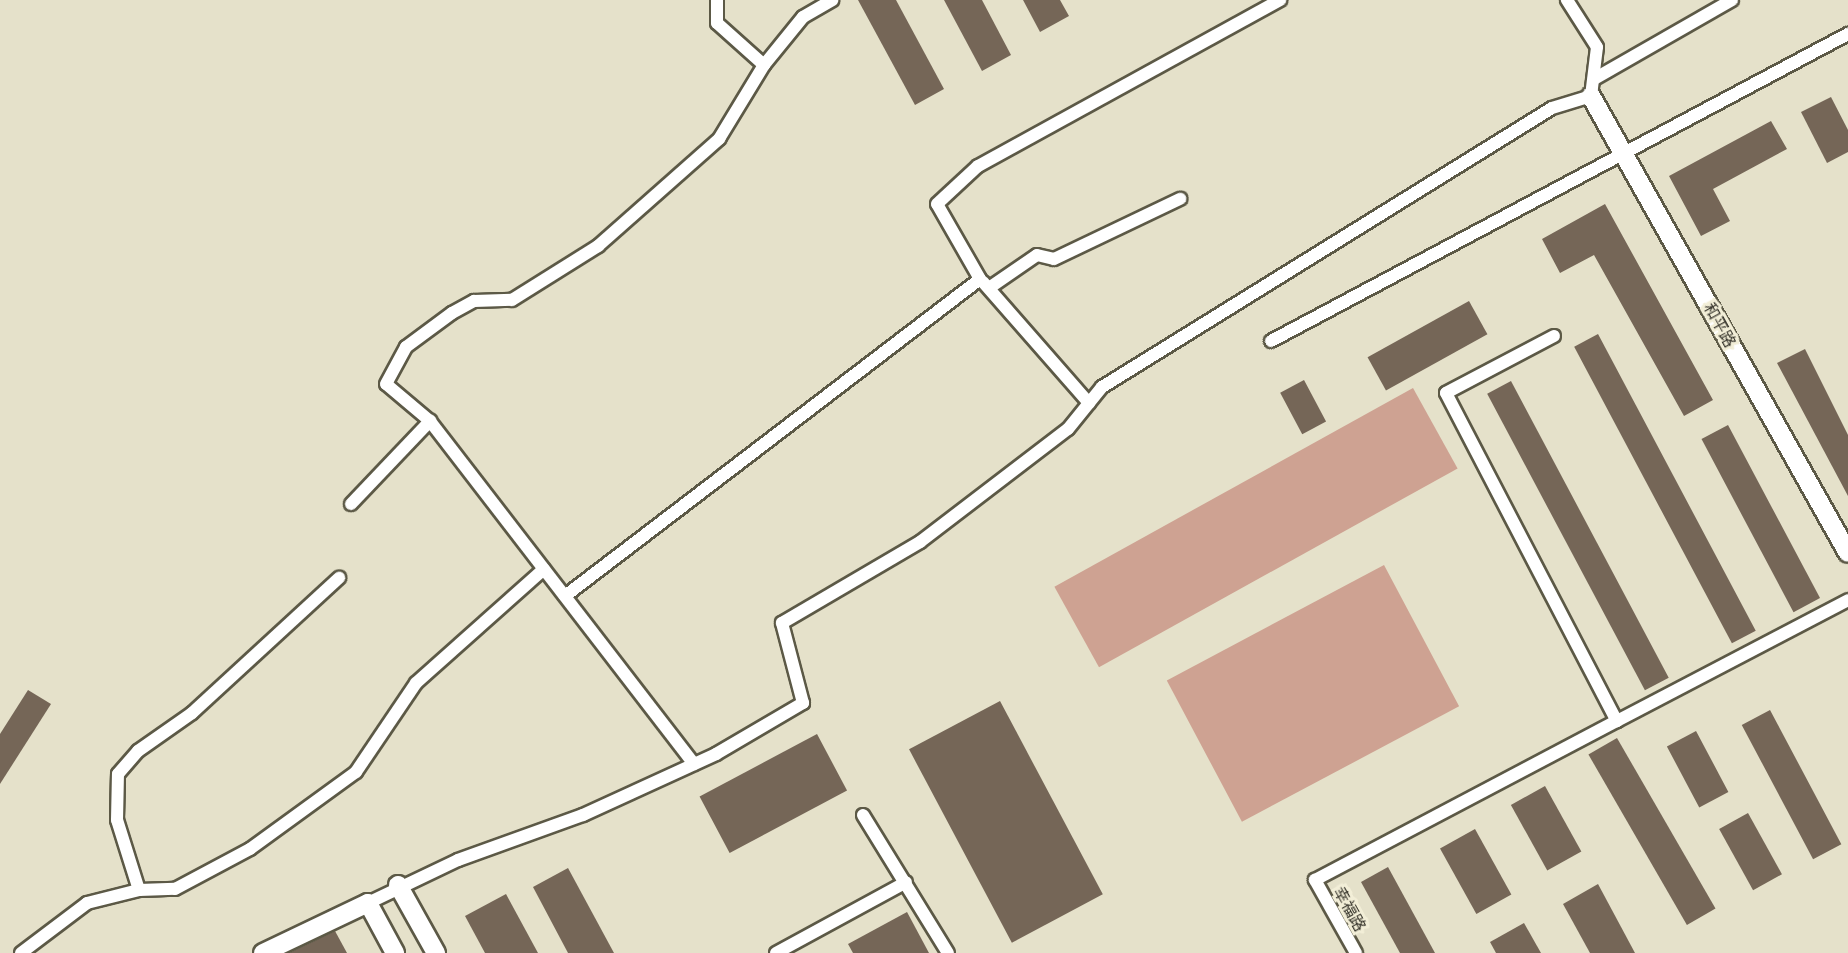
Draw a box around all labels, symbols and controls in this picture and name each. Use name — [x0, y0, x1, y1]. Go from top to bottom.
street label: 和平路 — [1700, 299, 1740, 351]
street label: 幸福路 — [1330, 883, 1370, 935]

